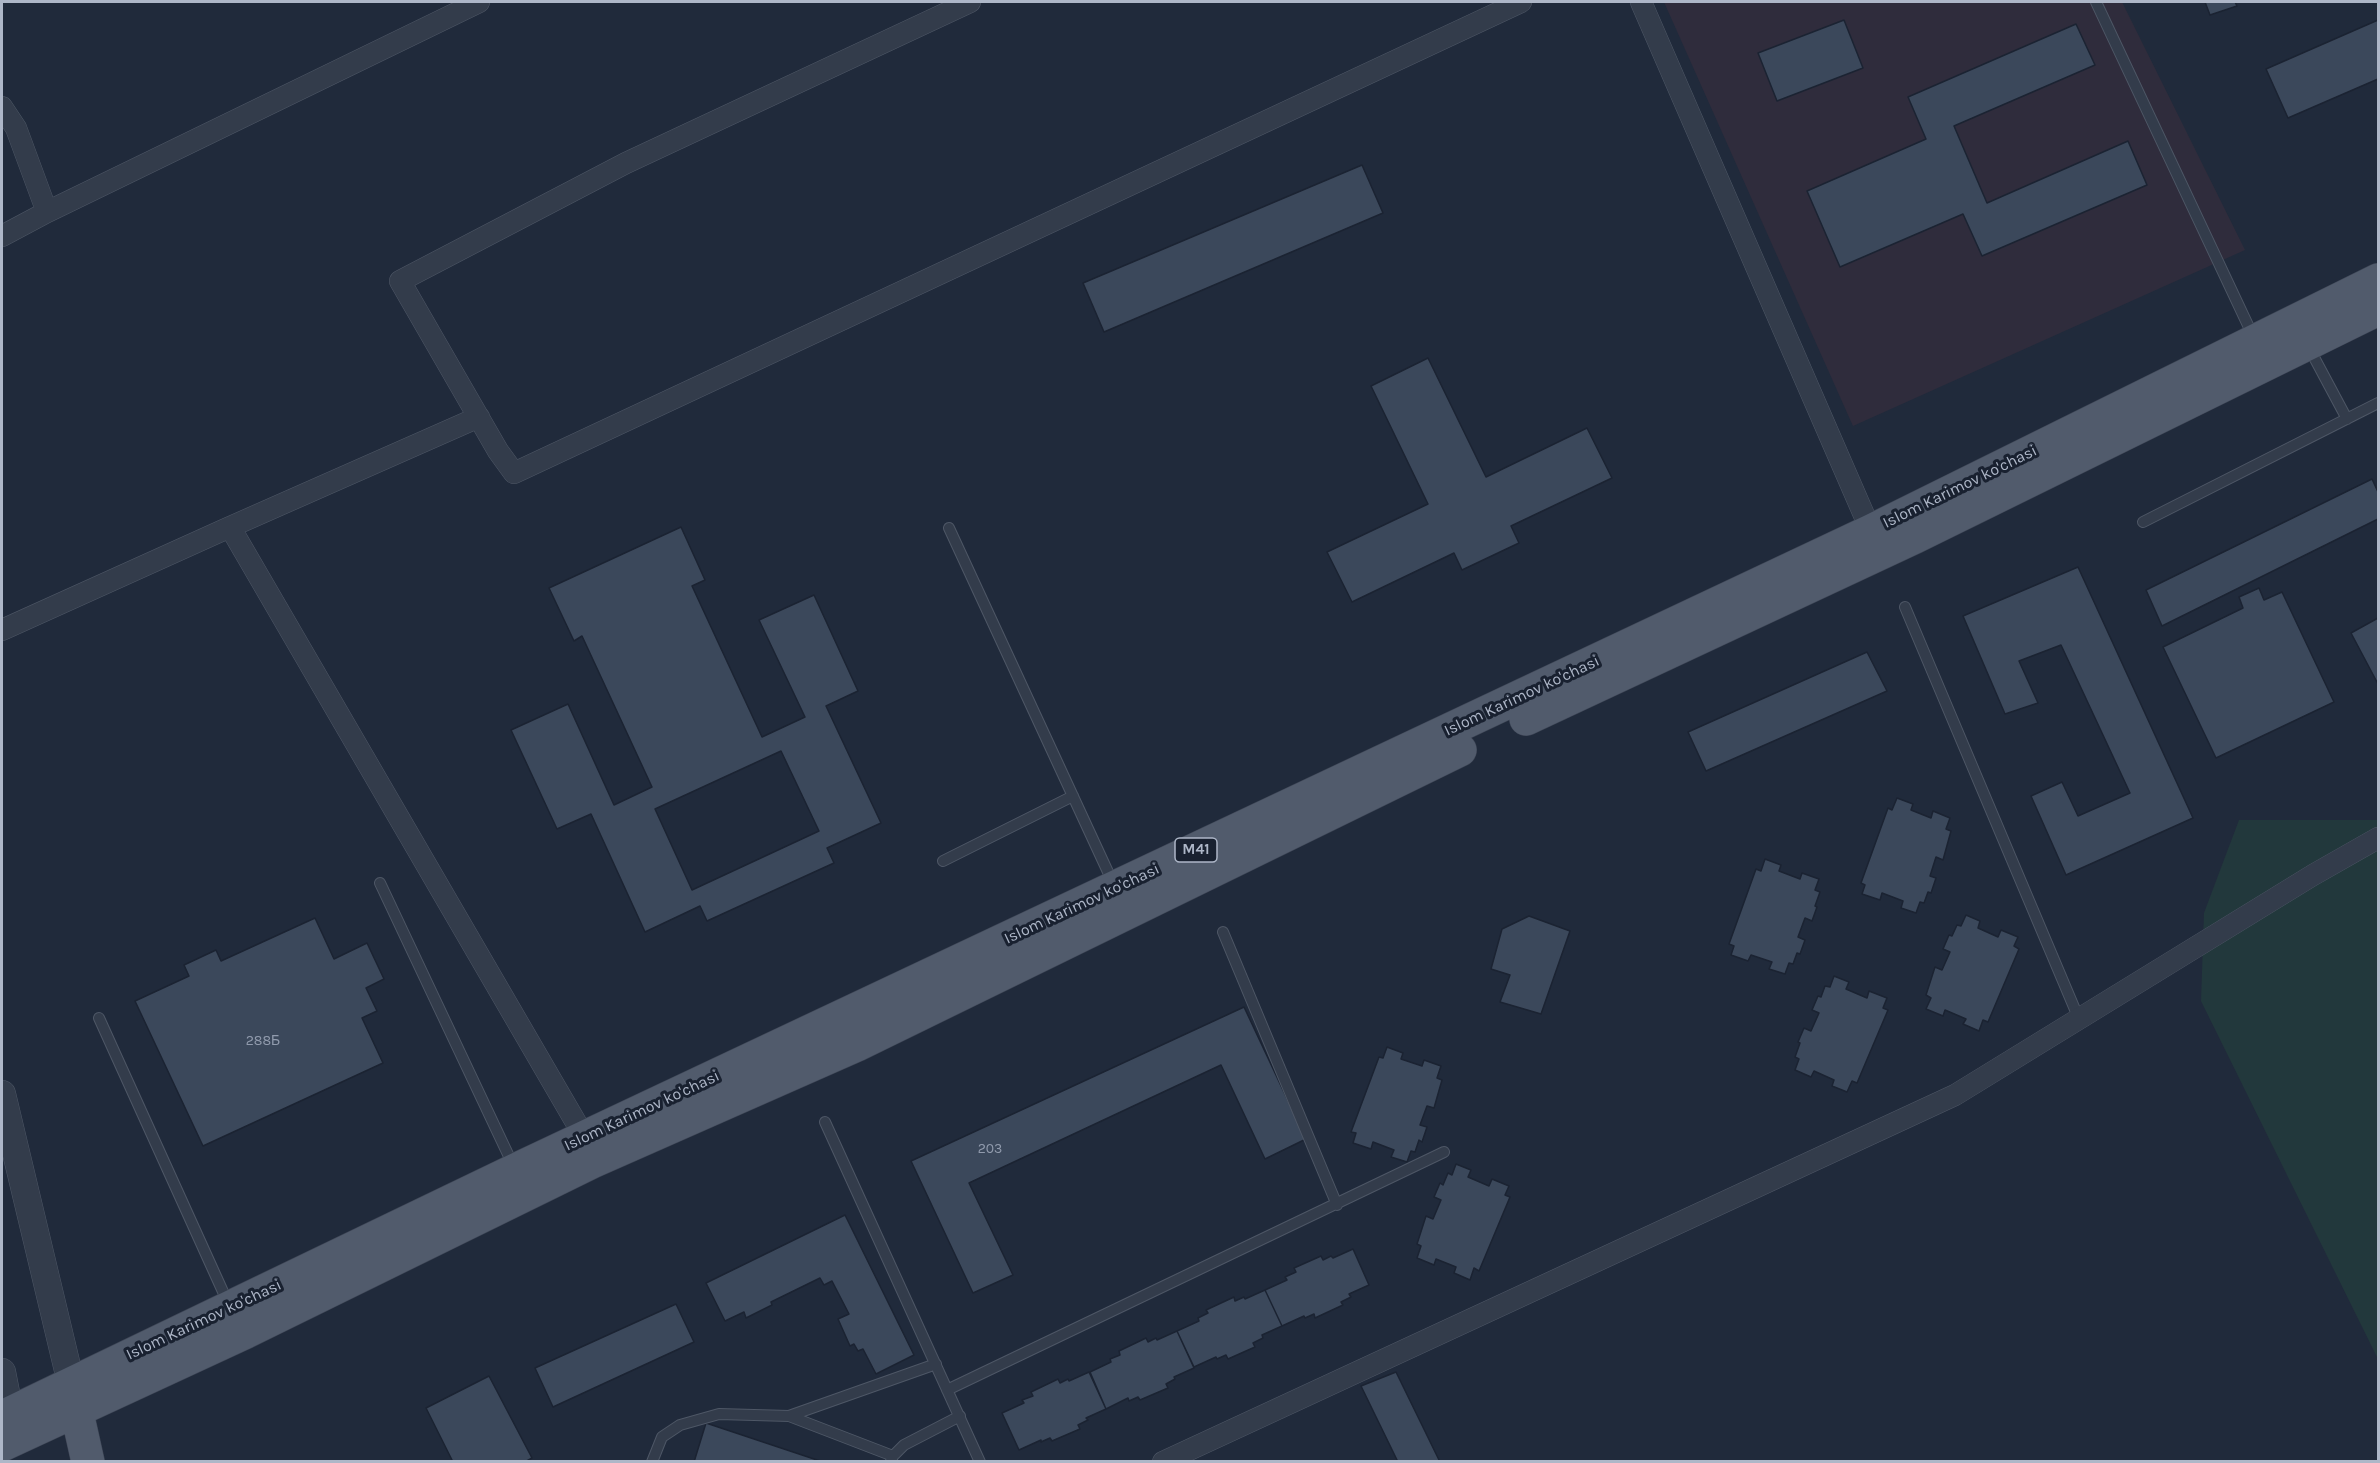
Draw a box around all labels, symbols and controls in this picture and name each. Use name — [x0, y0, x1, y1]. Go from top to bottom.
street label: Islom Karimov ko'chasi — [1880, 441, 2040, 533]
street label: Islom Karimov ko'chasi — [1441, 652, 1603, 740]
road number: M41 — [1175, 838, 1217, 862]
street label: Islom Karimov ko'chasi — [1001, 860, 1163, 948]
house number: 288Б — [246, 1033, 280, 1049]
street label: Islom Karimov ko'chasi — [561, 1067, 723, 1155]
house number: 203 — [978, 1141, 1002, 1157]
street label: Islom Karimov ko'chasi — [123, 1276, 285, 1364]

